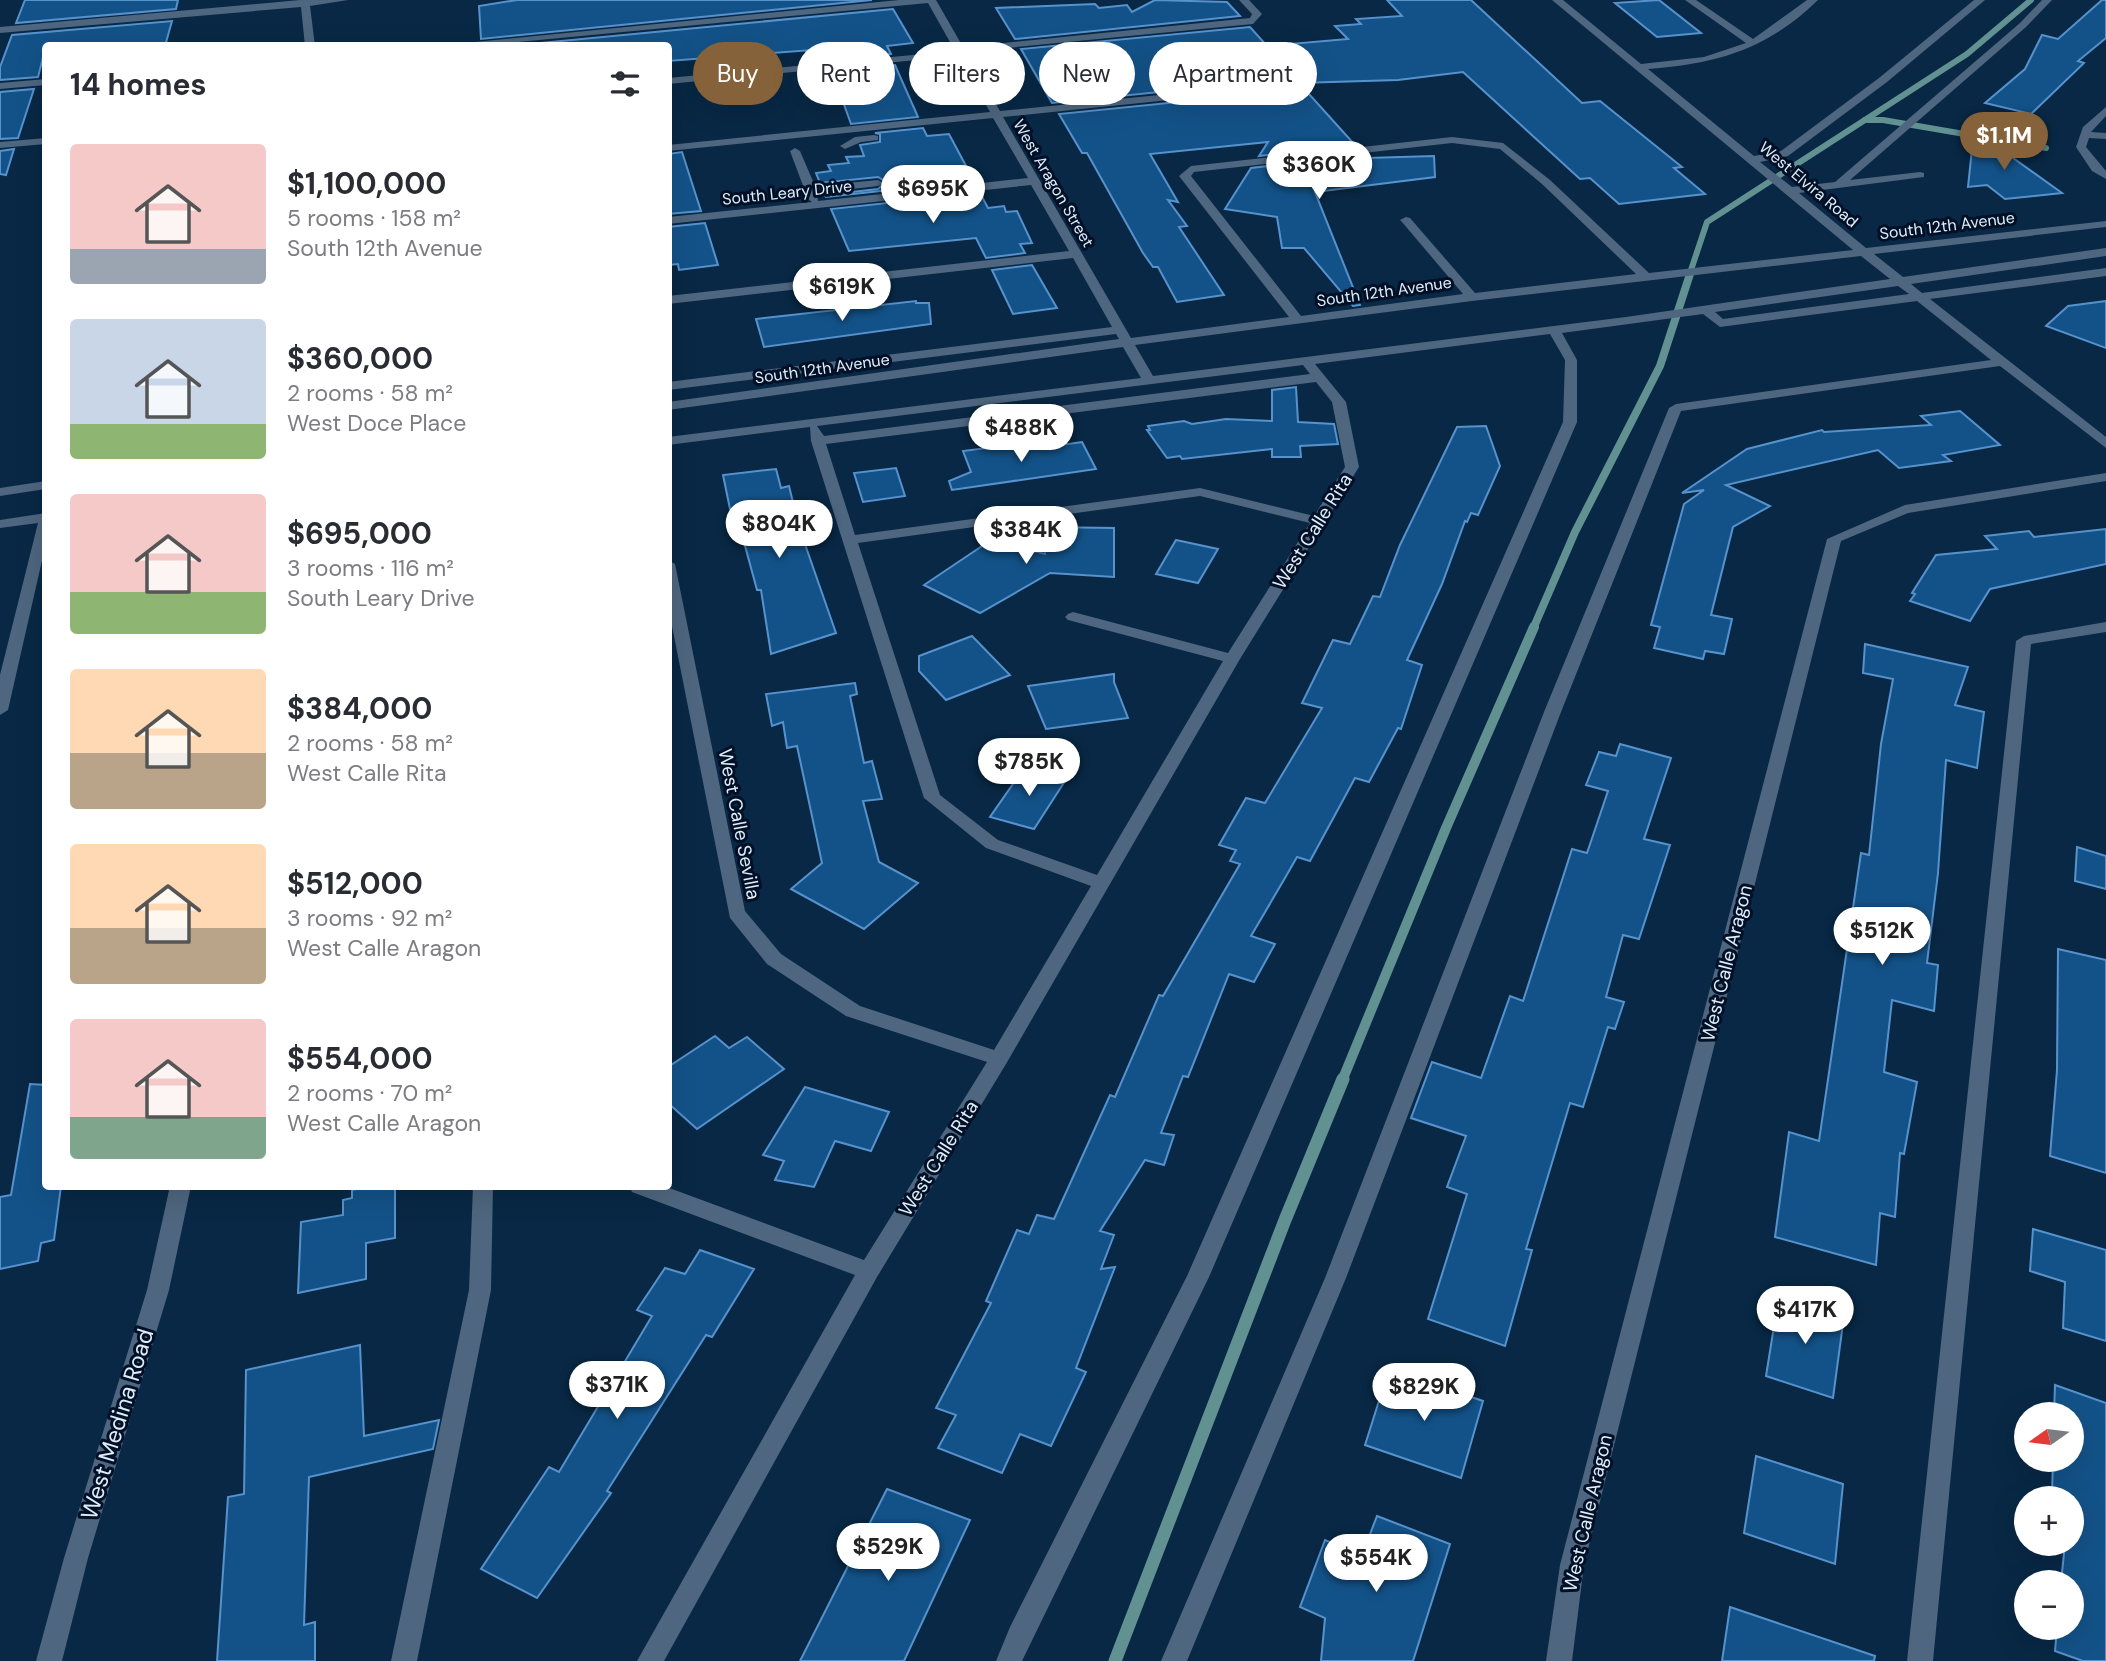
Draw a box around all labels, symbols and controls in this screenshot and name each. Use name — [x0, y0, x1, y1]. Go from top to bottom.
chip: Buy — [693, 42, 783, 105]
chip: Rent — [797, 42, 895, 105]
chip: Filters — [909, 42, 1025, 105]
chip: New — [1039, 42, 1135, 105]
chip: Apartment — [1149, 42, 1317, 105]
text: 14 homes — [70, 65, 207, 104]
icon: filters — [606, 65, 644, 103]
pin: $1.1M — [1955, 113, 2053, 172]
street label: West Aragon Street — [1008, 116, 1099, 251]
text: $1.1M — [1976, 120, 2032, 150]
street label: West Elvira Road — [1755, 137, 1863, 232]
pin: $360K — [1270, 142, 1368, 201]
text: $360K — [1282, 149, 1356, 179]
text: $1,100,000 — [287, 164, 446, 203]
pin: $695K — [884, 166, 982, 225]
icon: home — [126, 172, 210, 256]
text: $695K — [897, 173, 969, 203]
street label: South Leary Drive — [721, 175, 853, 210]
text: 5 rooms · 158 m² — [287, 203, 461, 233]
street label: South 12th Avenue — [1878, 207, 2016, 244]
text: South 12th Avenue — [287, 233, 482, 263]
pin: $619K — [793, 264, 891, 323]
text: $619K — [809, 271, 875, 301]
street label: South 12th Avenue — [1315, 272, 1453, 311]
text: $360,000 — [287, 339, 433, 378]
icon: home — [126, 347, 210, 431]
street label: South 12th Avenue — [753, 349, 891, 388]
text: 2 rooms · 58 m² — [287, 378, 453, 408]
pin: $488K — [972, 405, 1070, 464]
text: West Doce Place — [287, 408, 466, 438]
text: $488K — [985, 412, 1057, 442]
street label: West Calle Rita — [1267, 469, 1358, 594]
pin: $804K — [730, 500, 828, 560]
pin: $384K — [977, 506, 1075, 566]
text: $804K — [742, 508, 816, 538]
text: $695,000 — [287, 514, 432, 553]
text: $384K — [990, 514, 1062, 544]
icon: home — [126, 522, 210, 606]
text: 3 rooms · 116 m² — [287, 553, 454, 583]
text: South Leary Drive — [287, 583, 475, 613]
text: $384,000 — [287, 689, 432, 728]
icon: home — [126, 697, 210, 781]
text: 2 rooms · 58 m² — [287, 728, 453, 758]
pin: $785K — [980, 738, 1078, 798]
text: $785K — [994, 746, 1064, 776]
street label: West Calle Sevilla — [713, 747, 766, 902]
text: West Calle Rita — [287, 758, 446, 788]
text: $512,000 — [287, 864, 423, 903]
icon: home — [126, 872, 210, 956]
street label: West Calle Aragon — [1695, 882, 1758, 1044]
text: 3 rooms · 92 m² — [287, 903, 452, 933]
pin: $512K — [1833, 908, 1931, 967]
text: $512K — [1850, 915, 1914, 945]
text: West Calle Aragon — [287, 933, 481, 963]
text: $554,000 — [287, 1039, 433, 1078]
icon: home — [126, 1047, 210, 1131]
text: 2 rooms · 70 m² — [287, 1078, 452, 1108]
street label: West Calle Rita — [893, 1096, 984, 1221]
text: West Calle Aragon — [287, 1108, 481, 1138]
pin: $417K — [1756, 1286, 1854, 1346]
text: $417K — [1773, 1294, 1837, 1324]
street label: West Medina Road — [74, 1325, 160, 1523]
pin: $371K — [568, 1362, 666, 1421]
pin: $829K — [1375, 1364, 1473, 1423]
text: $371K — [585, 1369, 649, 1399]
text: $829K — [1388, 1371, 1460, 1401]
north arrow — [2014, 1402, 2084, 1472]
map controls — [2014, 1402, 2084, 1640]
street label: West Calle Aragon — [1557, 1432, 1618, 1594]
button: + — [2014, 1486, 2084, 1556]
pin: $529K — [839, 1524, 937, 1583]
text: $529K — [853, 1531, 923, 1561]
pin: $554K — [1327, 1534, 1425, 1594]
text: $554K — [1340, 1542, 1412, 1572]
button: − — [2014, 1570, 2084, 1640]

